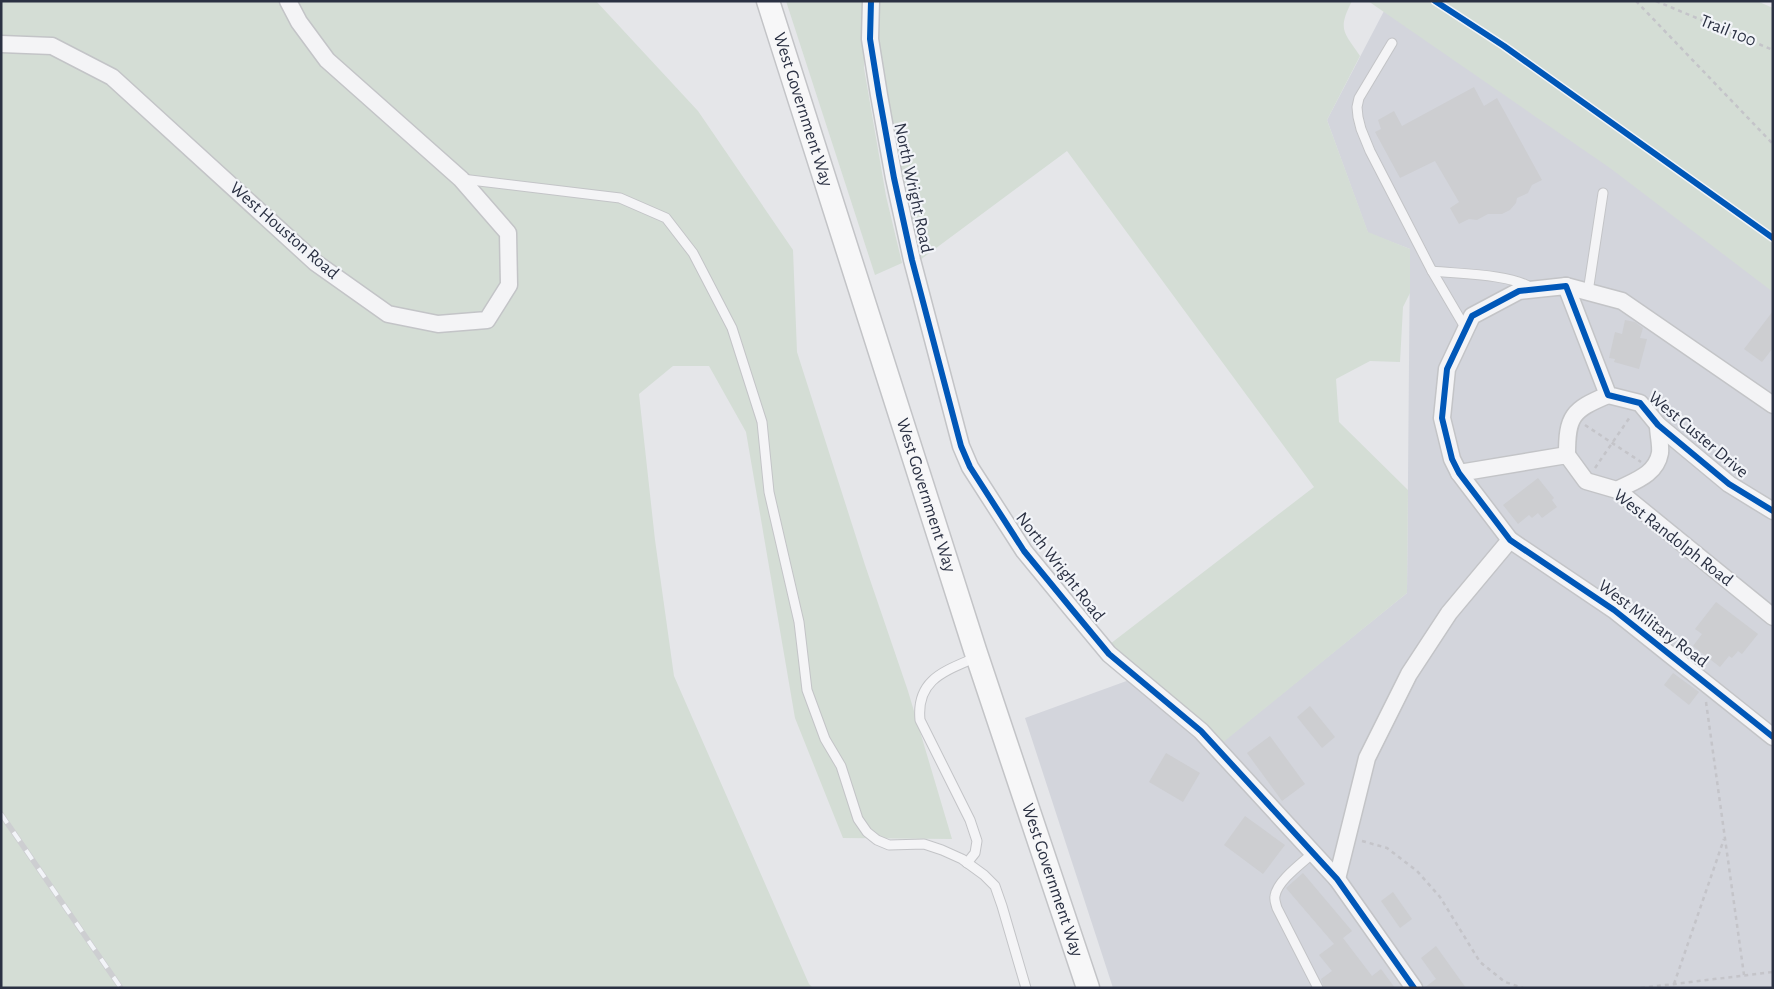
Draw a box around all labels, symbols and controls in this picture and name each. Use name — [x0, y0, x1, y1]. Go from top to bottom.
street label: Trail 100 — [1697, 12, 1759, 50]
street label: West Government Way — [770, 31, 836, 189]
street label: North Wright Road — [890, 121, 936, 255]
street label: West Houston Road — [226, 179, 342, 283]
street label: West Custer Drive — [1645, 388, 1751, 482]
street label: West Government Way — [893, 416, 959, 575]
street label: West Randolph Road — [1610, 486, 1736, 590]
street label: North Wright Road — [1012, 509, 1108, 625]
street label: West Military Road — [1595, 577, 1711, 671]
street label: West Government Way — [1018, 801, 1086, 959]

